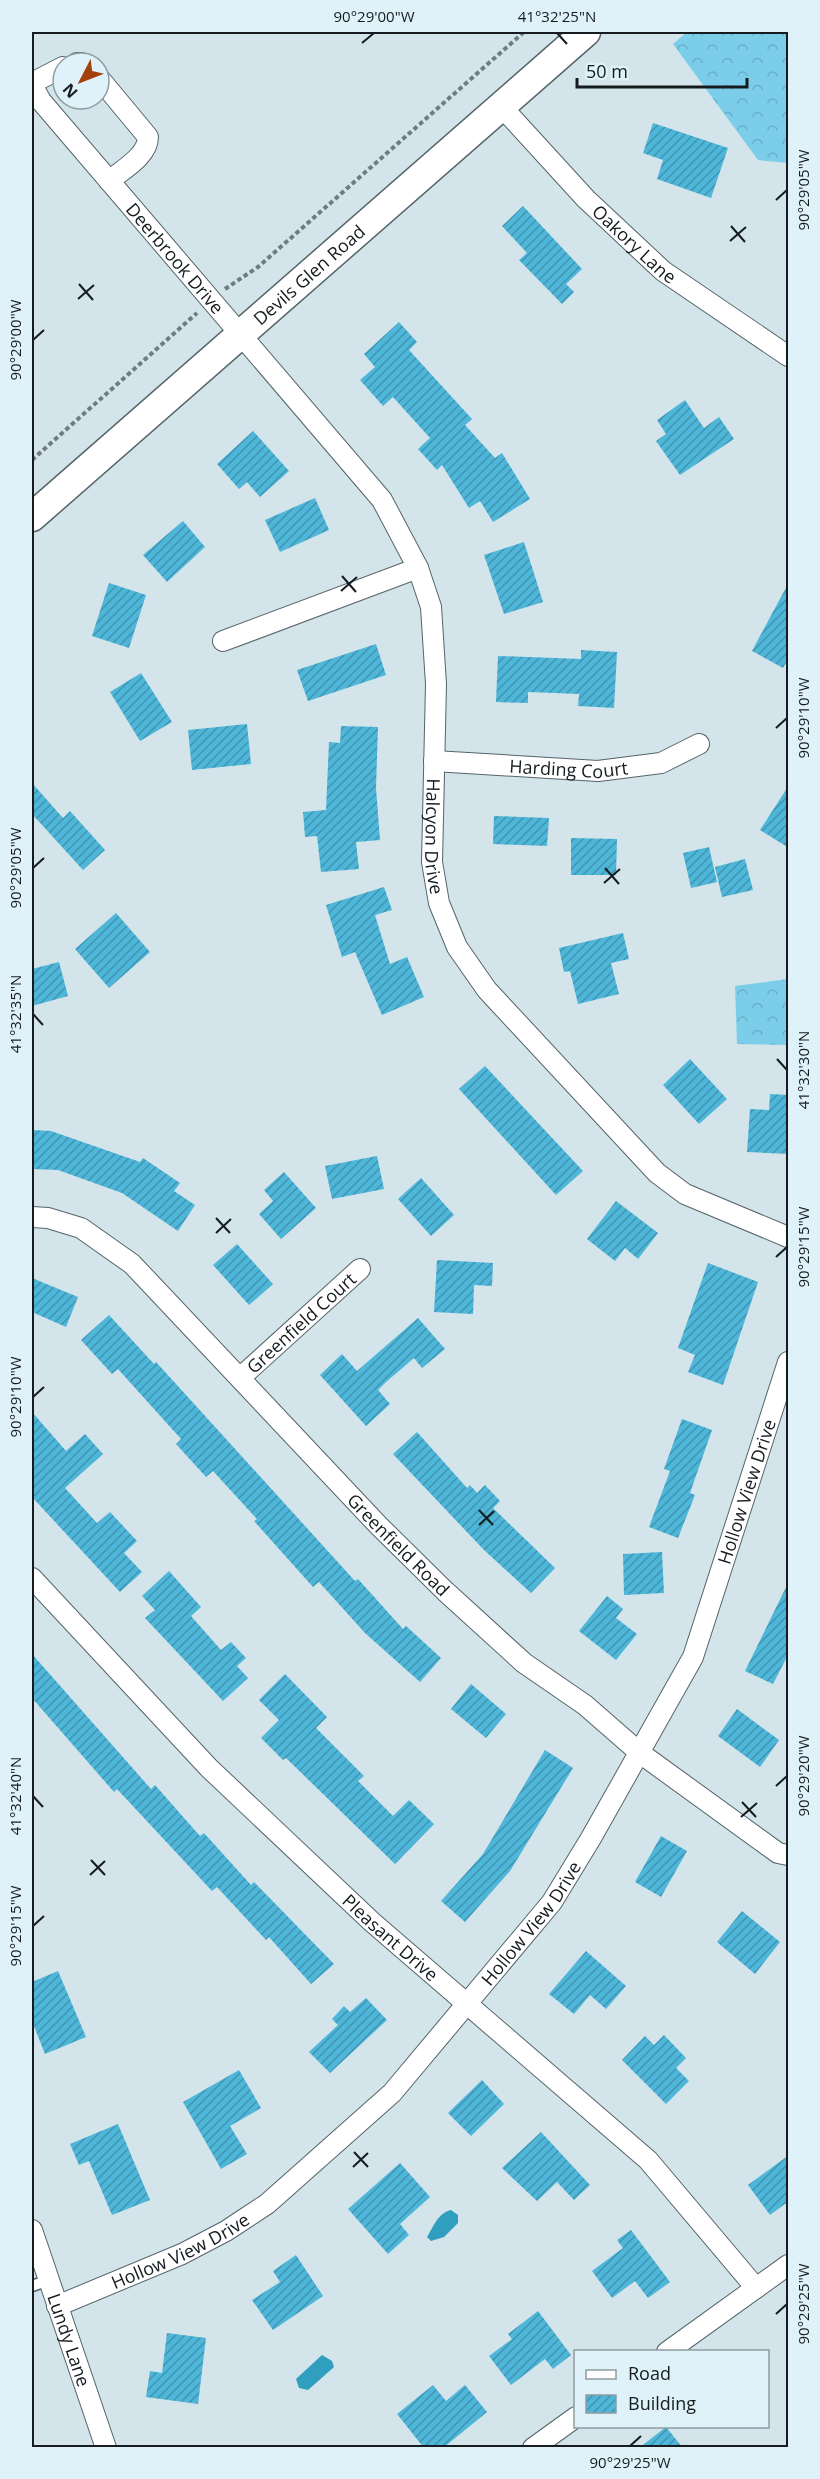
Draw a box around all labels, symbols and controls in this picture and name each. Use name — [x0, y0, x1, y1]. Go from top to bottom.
text: 90°29'00"W — [334, 6, 415, 26]
text: 41°32'25"N — [518, 6, 596, 26]
north arrow — [51, 51, 111, 111]
scale bar — [577, 51, 746, 89]
text: 50 m — [586, 59, 628, 83]
text: N — [57, 79, 82, 103]
text: 90°29'05"W — [793, 149, 813, 231]
street label: Deerbrook Drive — [121, 197, 229, 319]
street label: Oakory Lane — [587, 199, 681, 289]
street label: Devils Glen Road — [248, 219, 370, 330]
text: 90°29'00"W — [5, 299, 25, 381]
text: 90°29'10"W — [793, 677, 813, 759]
street label: Harding Court — [509, 754, 629, 783]
street label: Halcyon Drive — [420, 778, 449, 896]
text: 90°29'05"W — [5, 827, 25, 909]
text: 41°32'35"N — [5, 975, 25, 1053]
text: 41°32'30"N — [793, 1031, 813, 1109]
text: 90°29'15"W — [793, 1206, 813, 1288]
street label: Greenfield Court — [241, 1267, 361, 1378]
text: 90°29'10"W — [5, 1356, 25, 1438]
street label: Hollow View Drive — [712, 1416, 781, 1567]
street label: Greenfield Road — [342, 1488, 455, 1601]
text: 90°29'20"W — [793, 1735, 813, 1817]
text: 41°32'40"N — [5, 1757, 25, 1835]
street label: Hollow View Drive — [475, 1857, 586, 1990]
text: 90°29'15"W — [5, 1885, 25, 1967]
street label: Pleasant Drive — [338, 1889, 444, 1986]
street label: Hollow View Drive — [107, 2207, 254, 2294]
text: 90°29'25"W — [793, 2263, 813, 2345]
street label: Lundy Lane — [42, 2290, 96, 2390]
legend — [574, 2350, 769, 2428]
text: Road — [628, 2361, 671, 2385]
text: Building — [628, 2391, 696, 2415]
text: 90°29'25"W — [590, 2452, 671, 2472]

